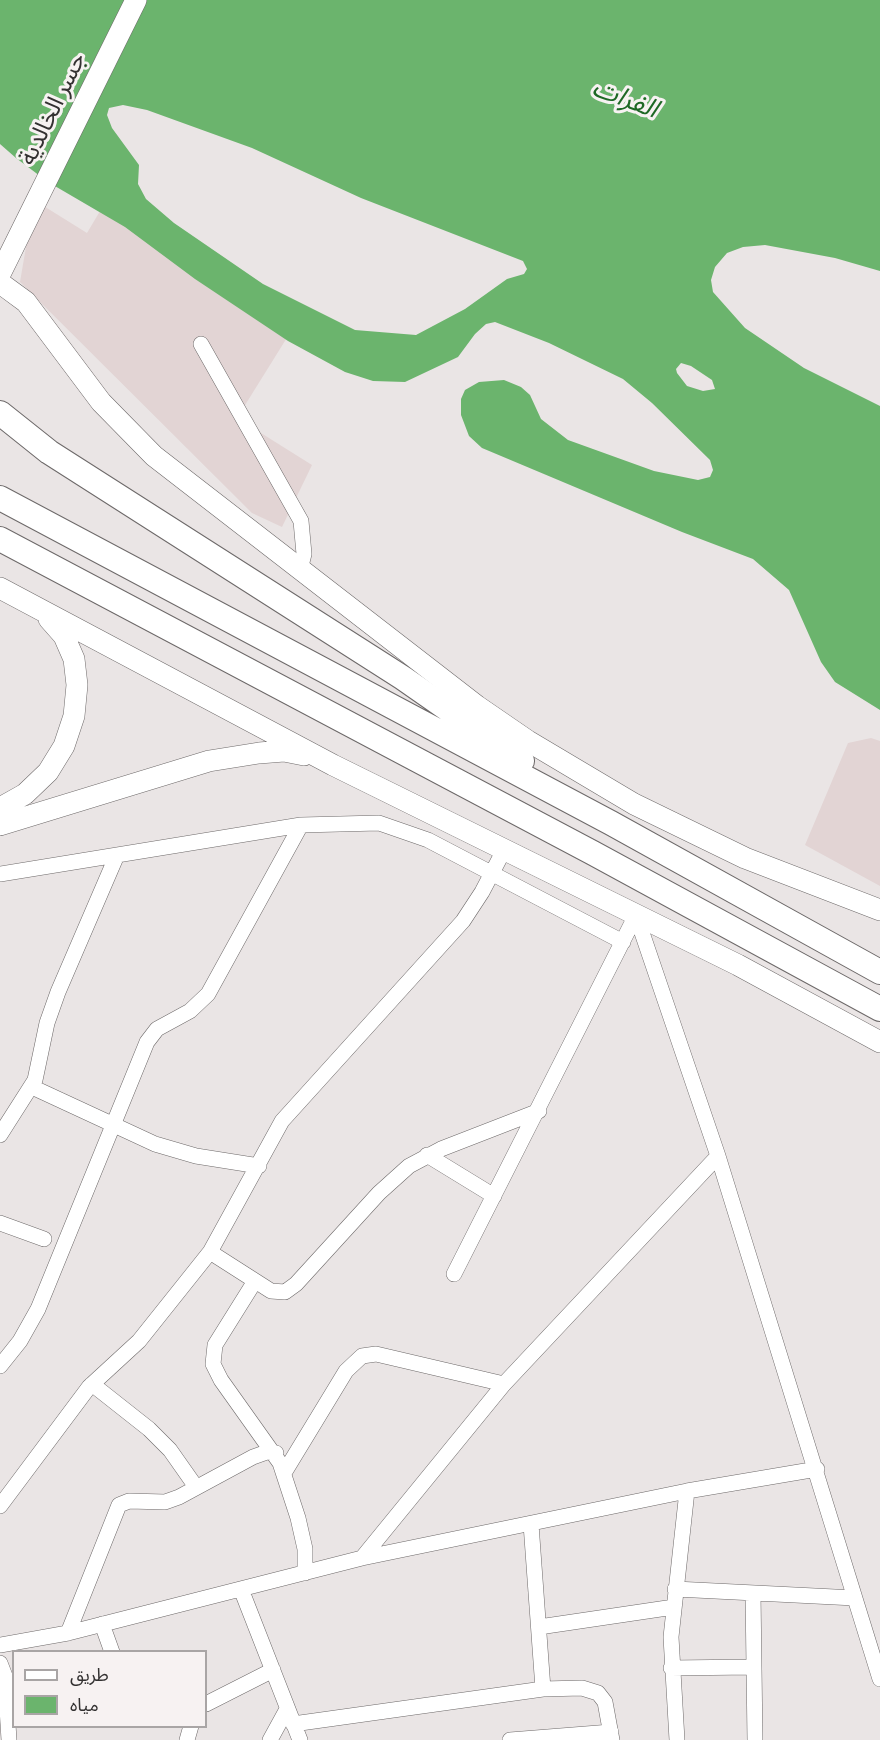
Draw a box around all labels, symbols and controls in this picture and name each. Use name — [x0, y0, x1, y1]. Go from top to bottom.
street label: جسر الخالدية — [13, 48, 93, 170]
water label: الفرات — [588, 72, 662, 126]
legend — [12, 1650, 207, 1728]
text: طريق — [70, 1664, 109, 1686]
text: مياه — [70, 1694, 99, 1716]

